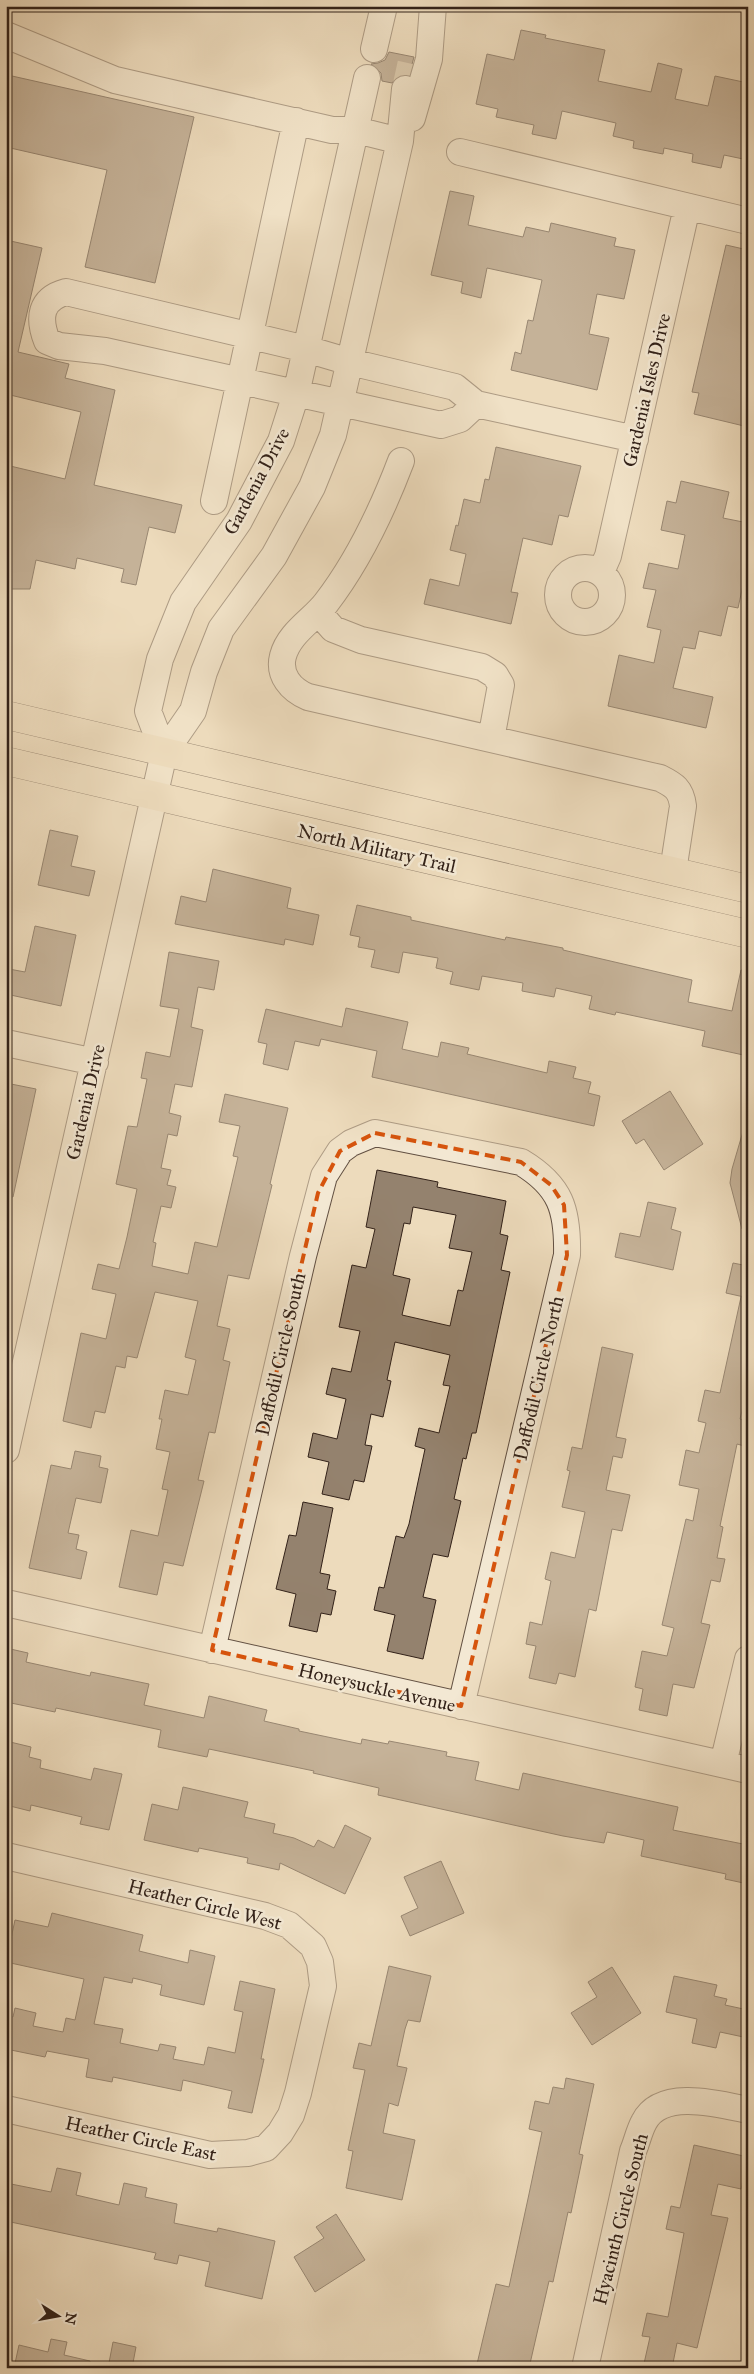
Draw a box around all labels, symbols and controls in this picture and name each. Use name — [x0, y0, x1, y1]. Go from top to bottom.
street label: Gardenia Isles Drive — [618, 311, 675, 469]
street label: Gardenia Drive — [219, 424, 294, 539]
street label: North Military Trail — [295, 819, 459, 878]
street label: Gardenia Drive — [61, 1042, 110, 1162]
street label: Daffodil Circle South — [251, 1270, 311, 1438]
street label: Daffodil Circle North — [508, 1293, 569, 1463]
street label: Honeysuckle Avenue — [296, 1658, 458, 1717]
street label: Heather Circle West — [126, 1874, 284, 1935]
street label: Heather Circle East — [63, 2111, 219, 2166]
street label: Hyacinth Circle South — [588, 2131, 653, 2307]
north arrow — [32, 2292, 82, 2342]
text: N — [61, 2311, 80, 2326]

